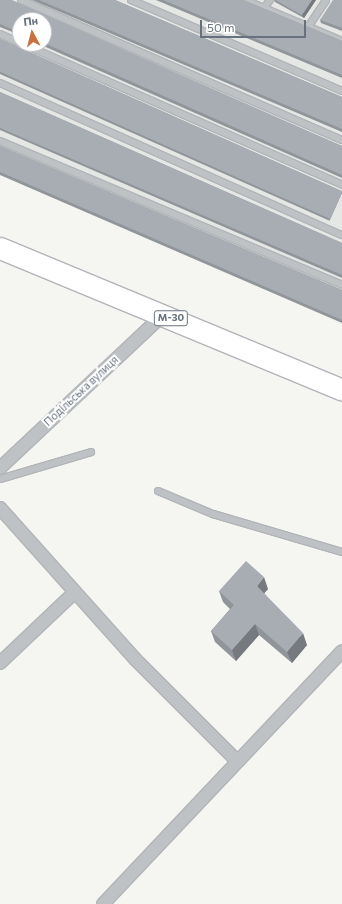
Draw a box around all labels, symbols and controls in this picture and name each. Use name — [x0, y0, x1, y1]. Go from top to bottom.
north arrow — [12, 12, 52, 52]
scale bar — [202, 12, 308, 38]
text: Пн — [23, 13, 39, 28]
text: 50 m — [207, 20, 235, 34]
road number: М-30 — [153, 310, 189, 326]
street label: Подільська вулиця — [41, 353, 121, 429]

